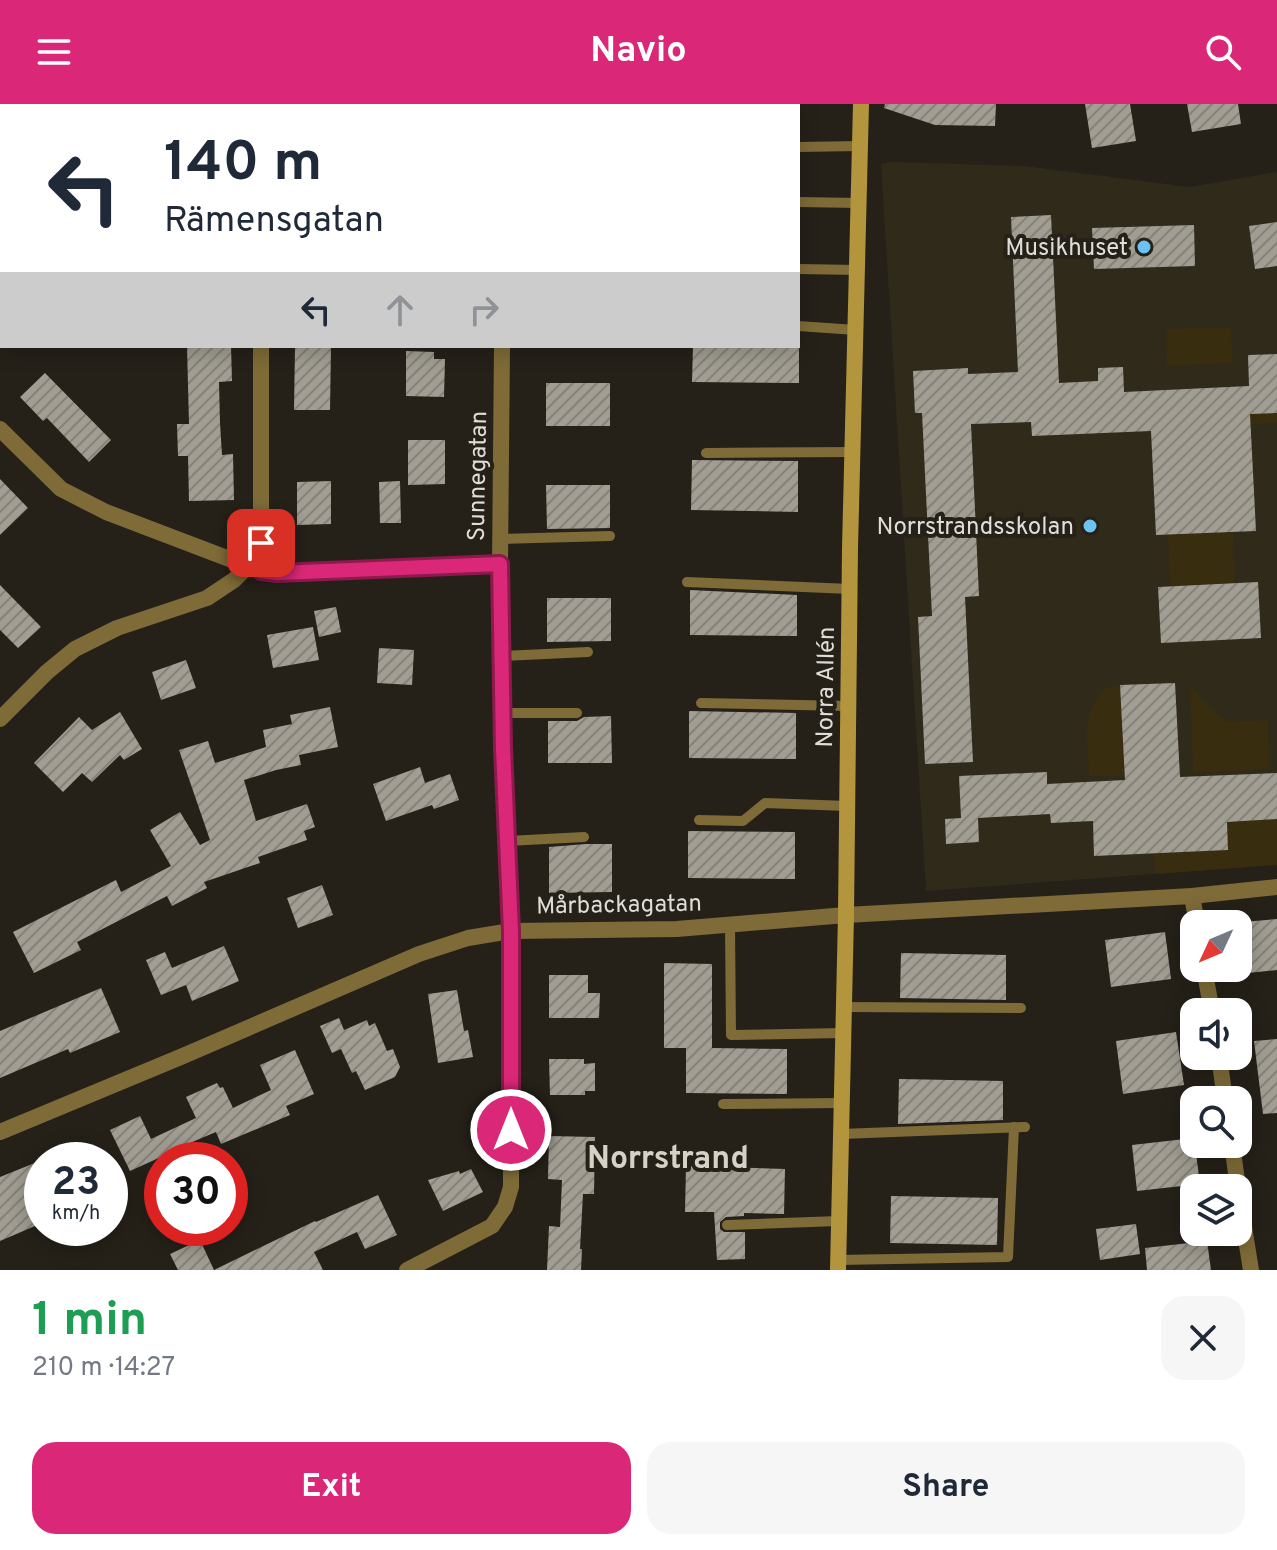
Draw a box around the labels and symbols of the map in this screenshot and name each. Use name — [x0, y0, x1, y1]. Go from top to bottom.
place label: Musikhuset — [1005, 234, 1128, 264]
marker: Musikhuset — [1135, 238, 1153, 256]
street label: Sunnegatan — [463, 411, 495, 541]
pin — [227, 509, 295, 577]
place label: Norrstrandsskolan — [876, 513, 1074, 543]
marker: Norrstrandsskolan — [1081, 517, 1099, 535]
street label: Norra Allén — [811, 626, 843, 748]
street label: Mårbackagatan — [536, 890, 702, 922]
north arrow — [1180, 910, 1252, 982]
position arrow — [469, 1088, 553, 1172]
district label: Norrstrand — [587, 1140, 749, 1180]
speed limit sign: 30 — [144, 1142, 248, 1246]

